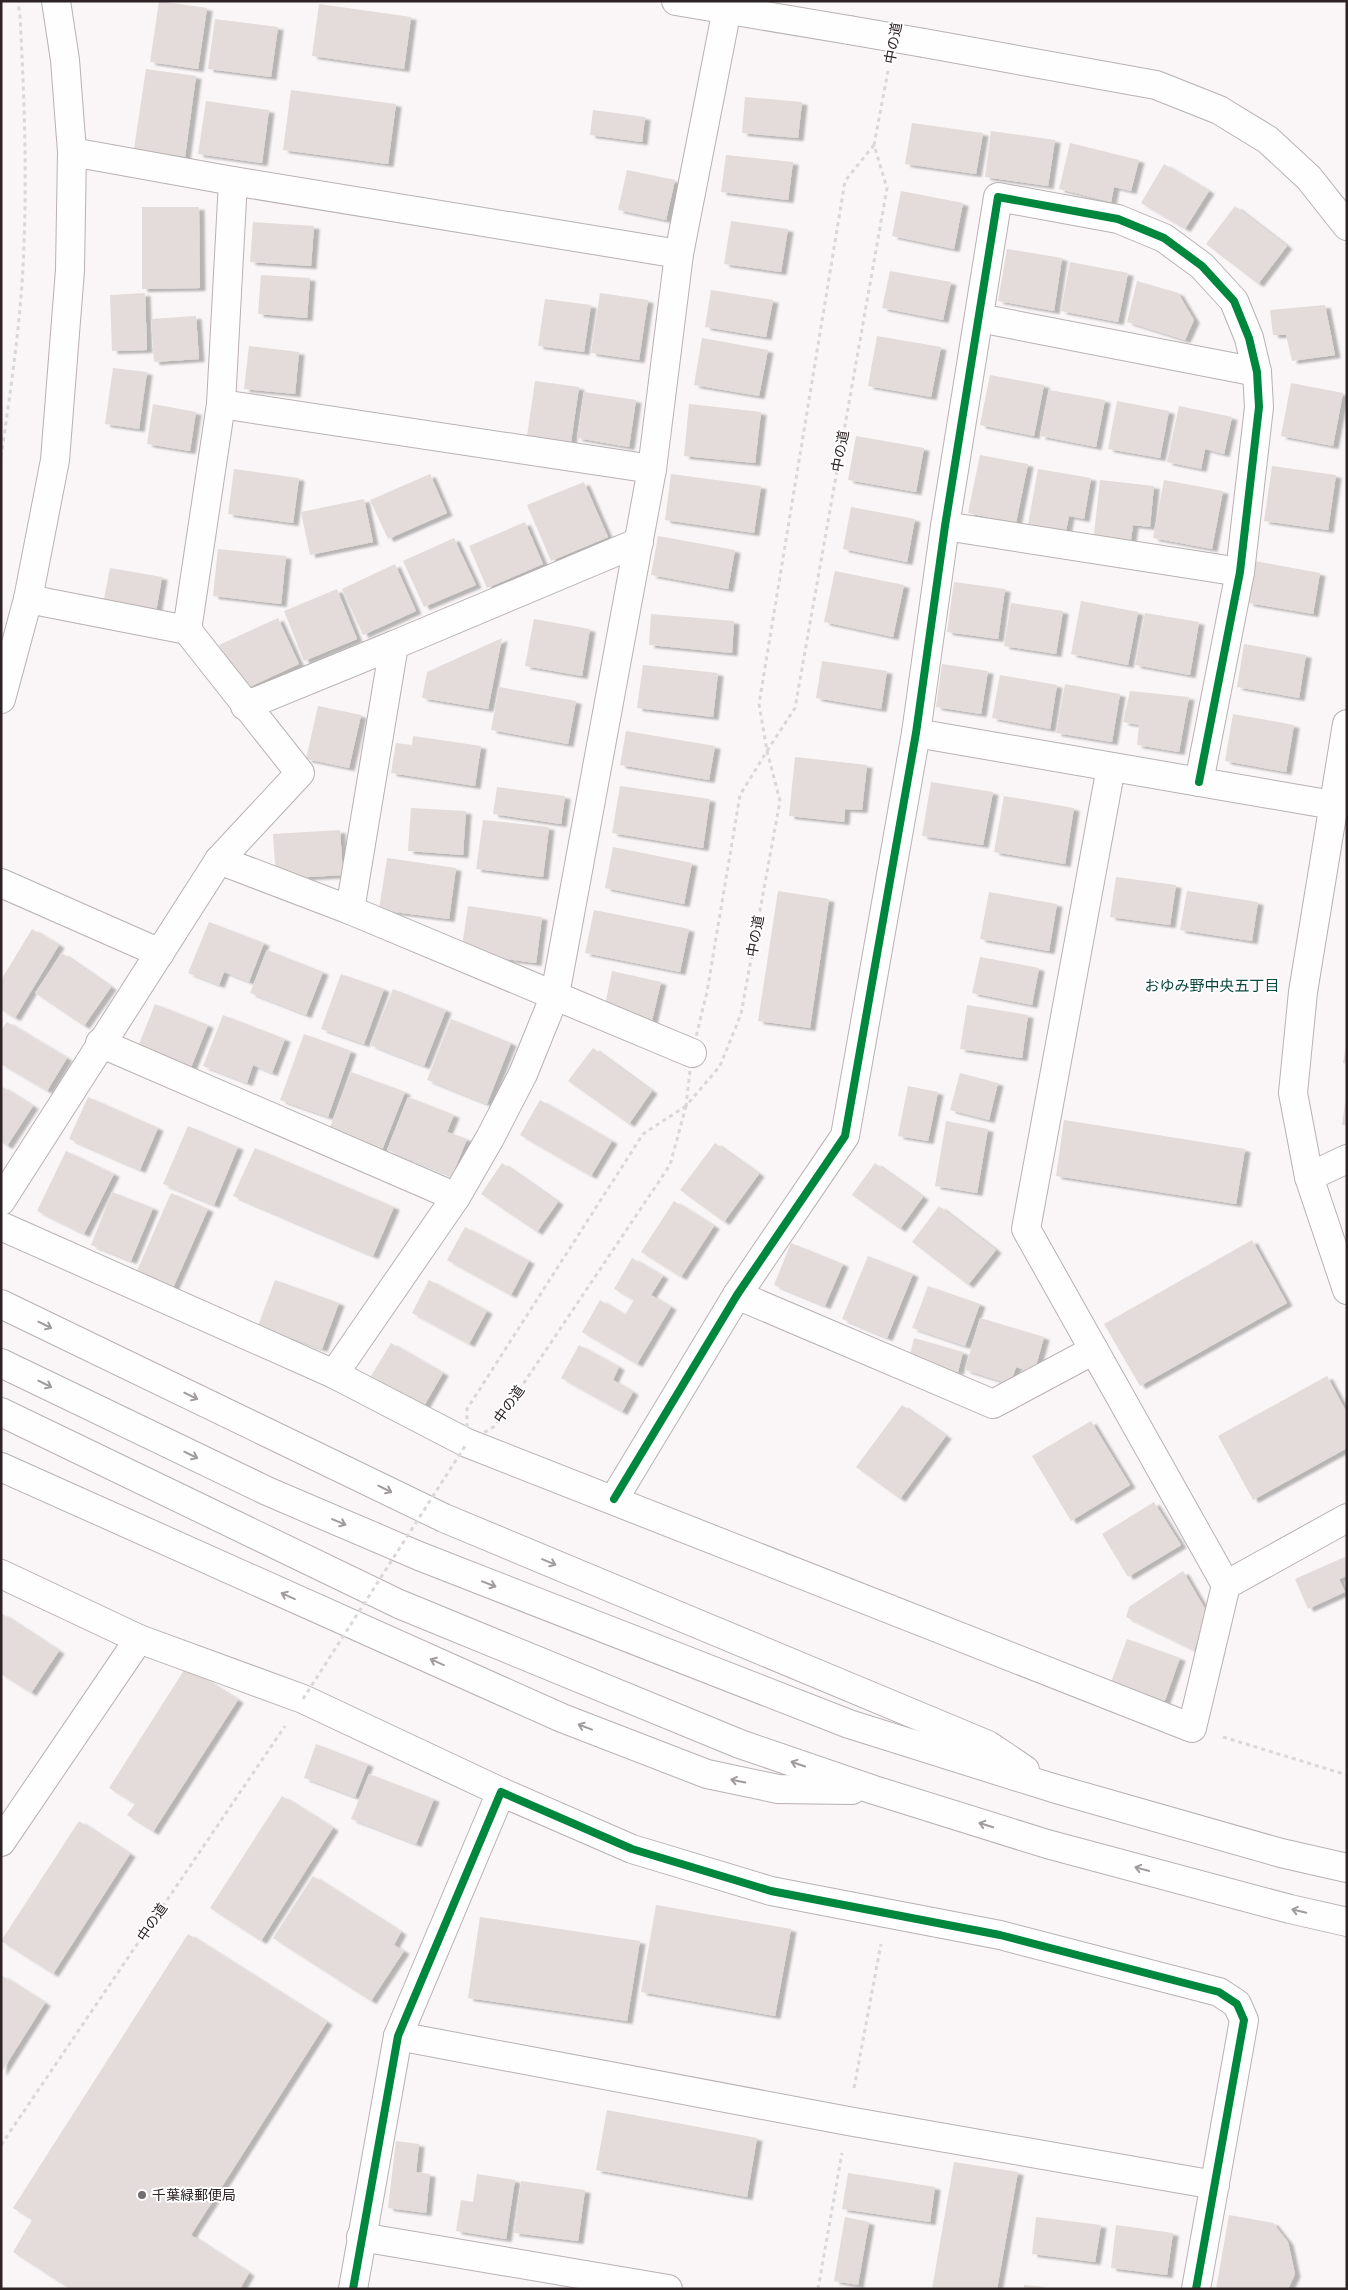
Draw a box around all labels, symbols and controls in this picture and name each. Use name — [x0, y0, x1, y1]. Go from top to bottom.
street label: 中の道 — [880, 21, 906, 65]
street label: 中の道 — [827, 429, 853, 473]
street label: 中の道 — [742, 914, 768, 958]
district label: おゆみ野中央五丁目 — [1144, 976, 1280, 995]
one-way arrow — [37, 1321, 52, 1330]
one-way arrow — [37, 1379, 52, 1389]
street label: 中の道 — [490, 1382, 528, 1426]
one-way arrow — [184, 1391, 199, 1401]
one-way arrow — [184, 1450, 199, 1460]
one-way arrow — [377, 1485, 392, 1495]
one-way arrow — [331, 1518, 346, 1528]
one-way arrow — [541, 1558, 557, 1567]
one-way arrow — [481, 1580, 497, 1589]
one-way arrow — [281, 1590, 296, 1600]
one-way arrow — [429, 1657, 444, 1667]
one-way arrow — [578, 1722, 593, 1731]
one-way arrow — [791, 1759, 806, 1768]
one-way arrow — [731, 1776, 747, 1785]
one-way arrow — [978, 1819, 994, 1829]
one-way arrow — [1135, 1864, 1151, 1873]
street label: 中の道 — [133, 1900, 171, 1944]
one-way arrow — [1292, 1906, 1308, 1915]
place label: 千葉緑郵便局 — [152, 2186, 236, 2204]
marker: 千葉緑郵便局 — [136, 2189, 148, 2201]

